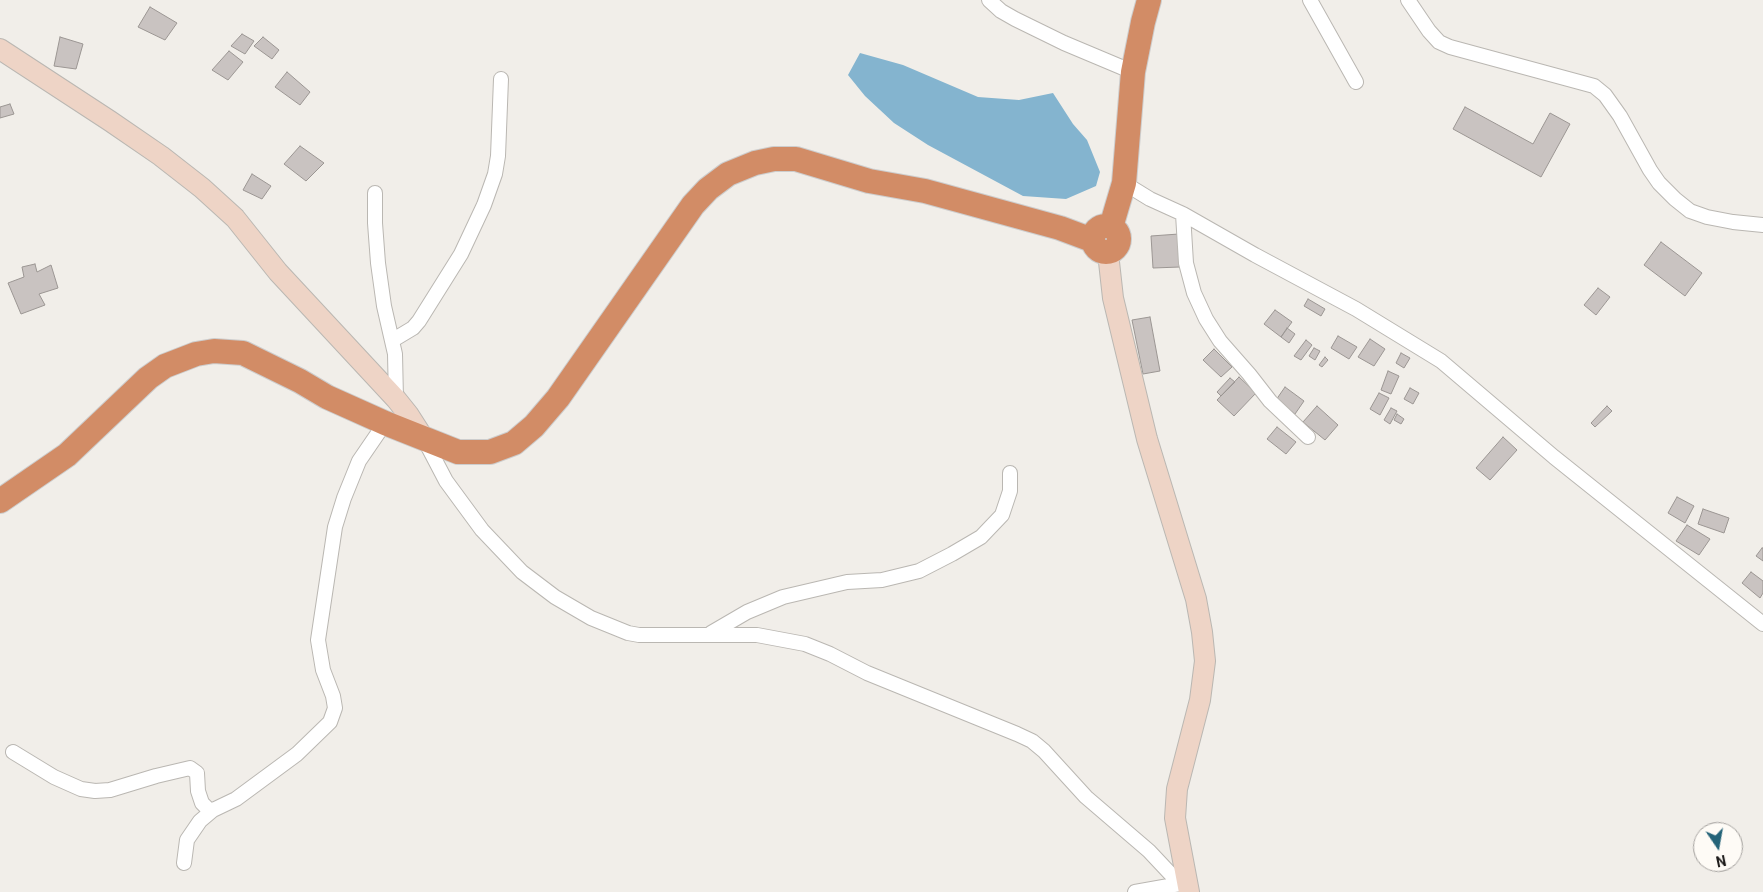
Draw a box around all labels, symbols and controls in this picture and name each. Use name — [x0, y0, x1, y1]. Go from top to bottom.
north arrow — [1693, 822, 1743, 872]
text: N — [1714, 852, 1727, 870]

